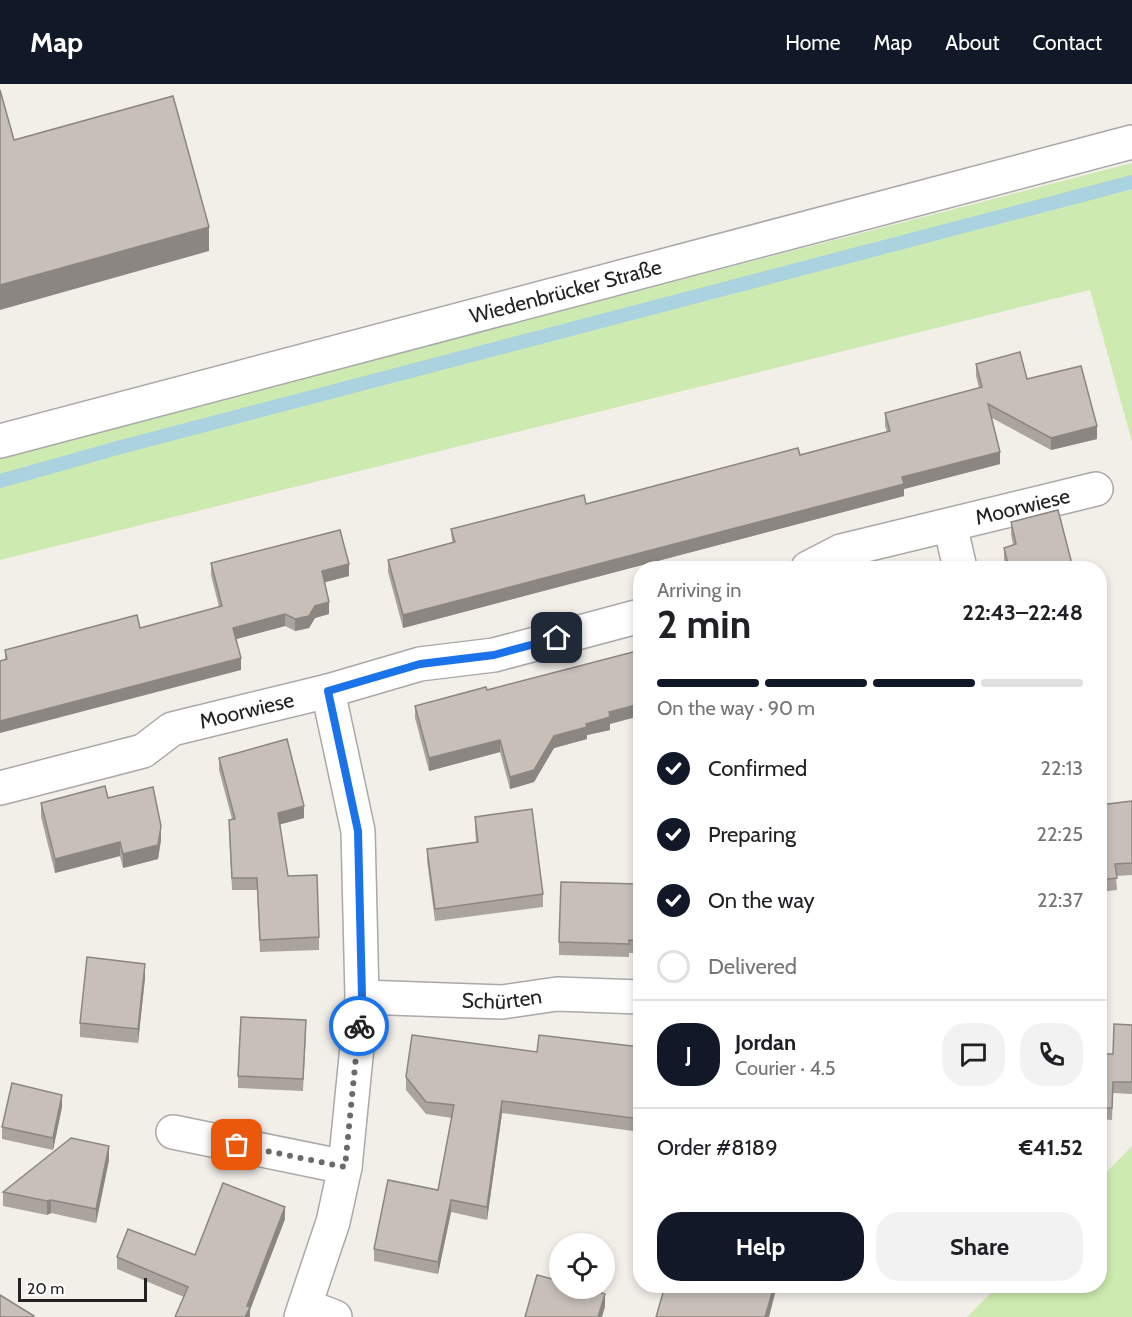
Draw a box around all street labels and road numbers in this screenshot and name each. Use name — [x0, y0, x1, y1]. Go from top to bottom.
street label: Wiedenbrücker Straße — [467, 254, 664, 328]
street label: Moorwiese — [973, 483, 1073, 530]
street label: Moorwiese — [197, 687, 297, 734]
street label: Schürten — [461, 983, 543, 1014]

